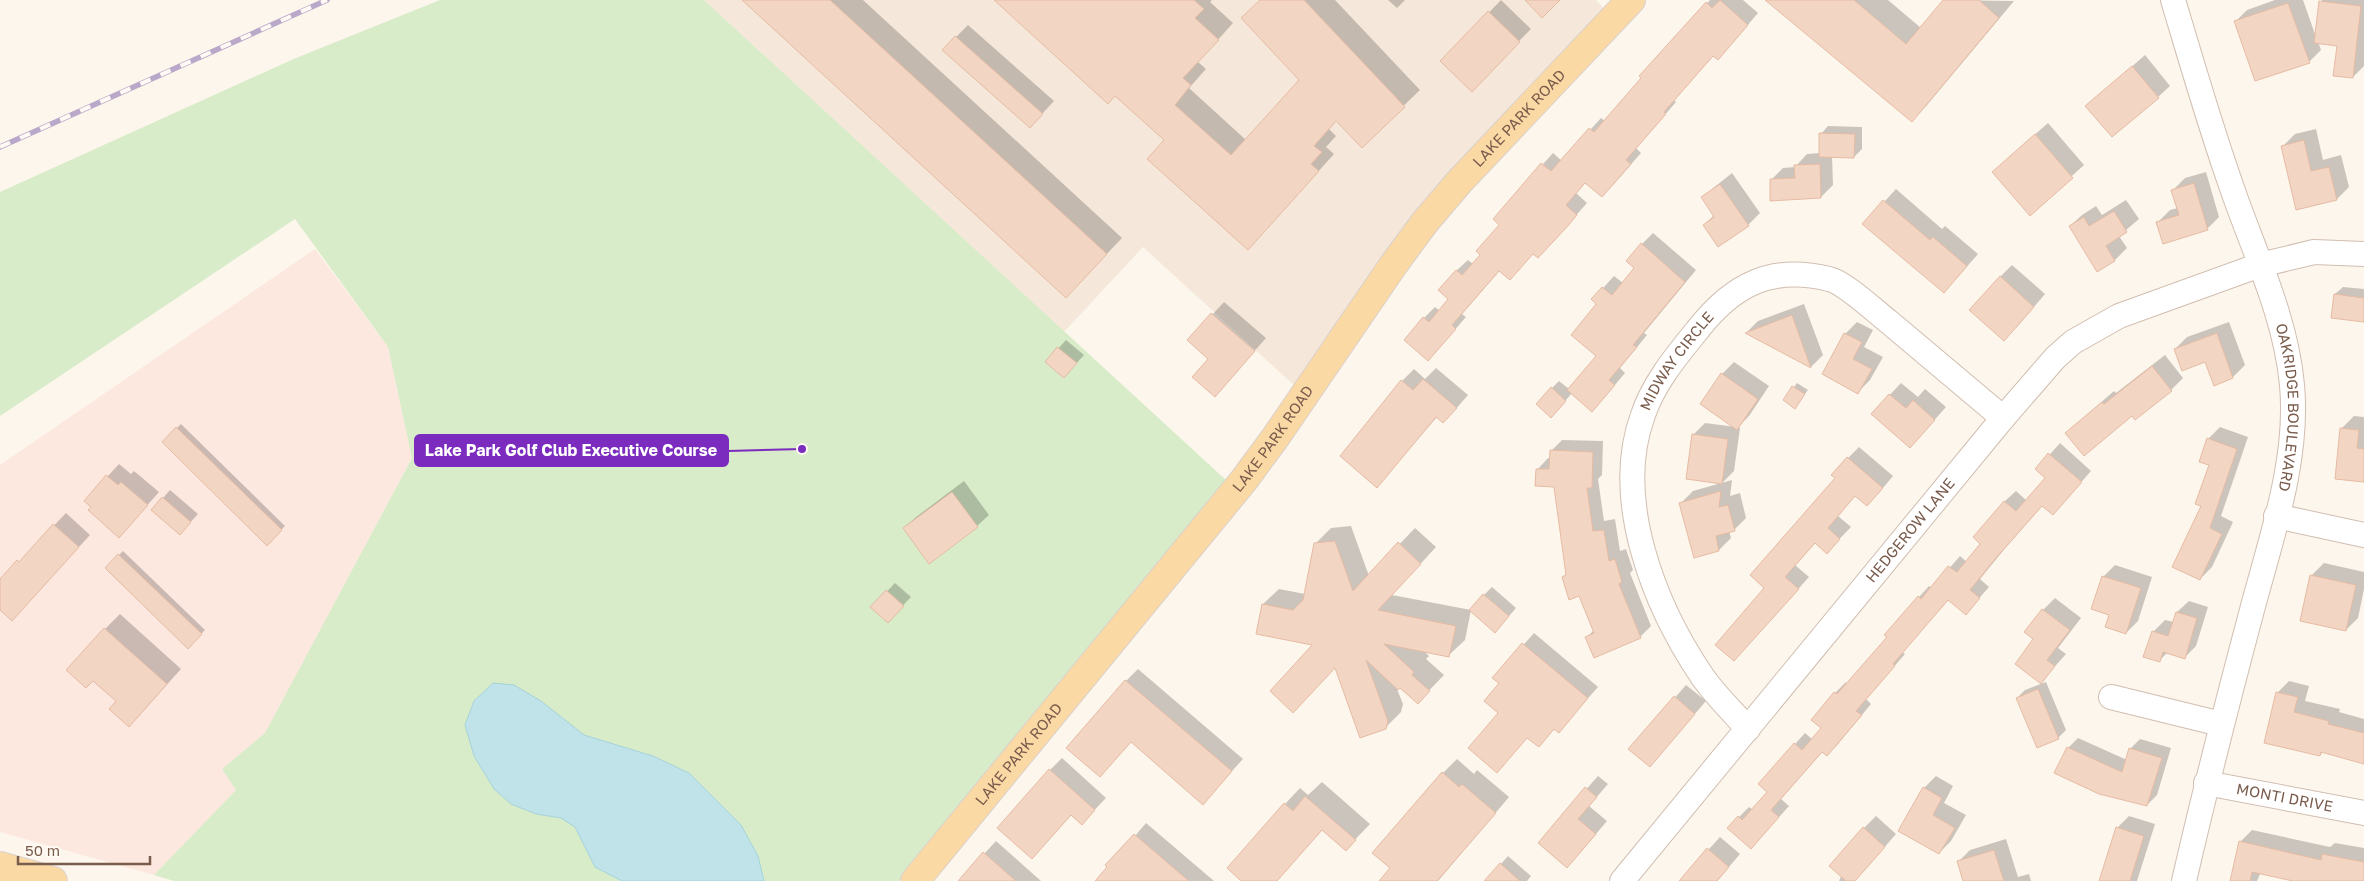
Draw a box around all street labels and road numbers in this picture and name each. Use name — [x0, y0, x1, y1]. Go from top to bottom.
street label: LAKE PARK ROAD — [1468, 65, 1569, 170]
street label: MIDWAY CIRCLE — [1636, 308, 1717, 413]
street label: OAKRIDGE BOULEVARD — [2273, 321, 2303, 493]
street label: LAKE PARK ROAD — [1228, 382, 1316, 495]
street label: HEDGEROW LANE — [1862, 474, 1958, 586]
street label: LAKE PARK ROAD — [971, 699, 1065, 808]
street label: MONTI DRIVE — [2235, 779, 2335, 815]

